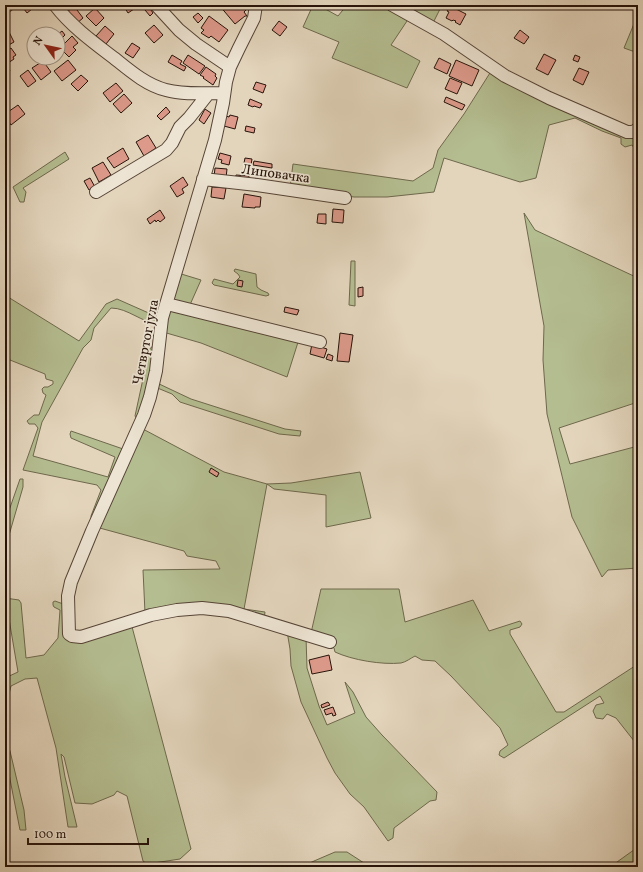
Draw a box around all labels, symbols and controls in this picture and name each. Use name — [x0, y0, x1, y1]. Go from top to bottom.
north arrow — [26, 26, 66, 66]
text: N — [30, 34, 47, 49]
street label: Липовачка — [240, 160, 311, 189]
street label: Четвртог јула — [129, 298, 164, 387]
scale bar — [28, 820, 148, 846]
text: 100 m — [34, 827, 67, 843]

